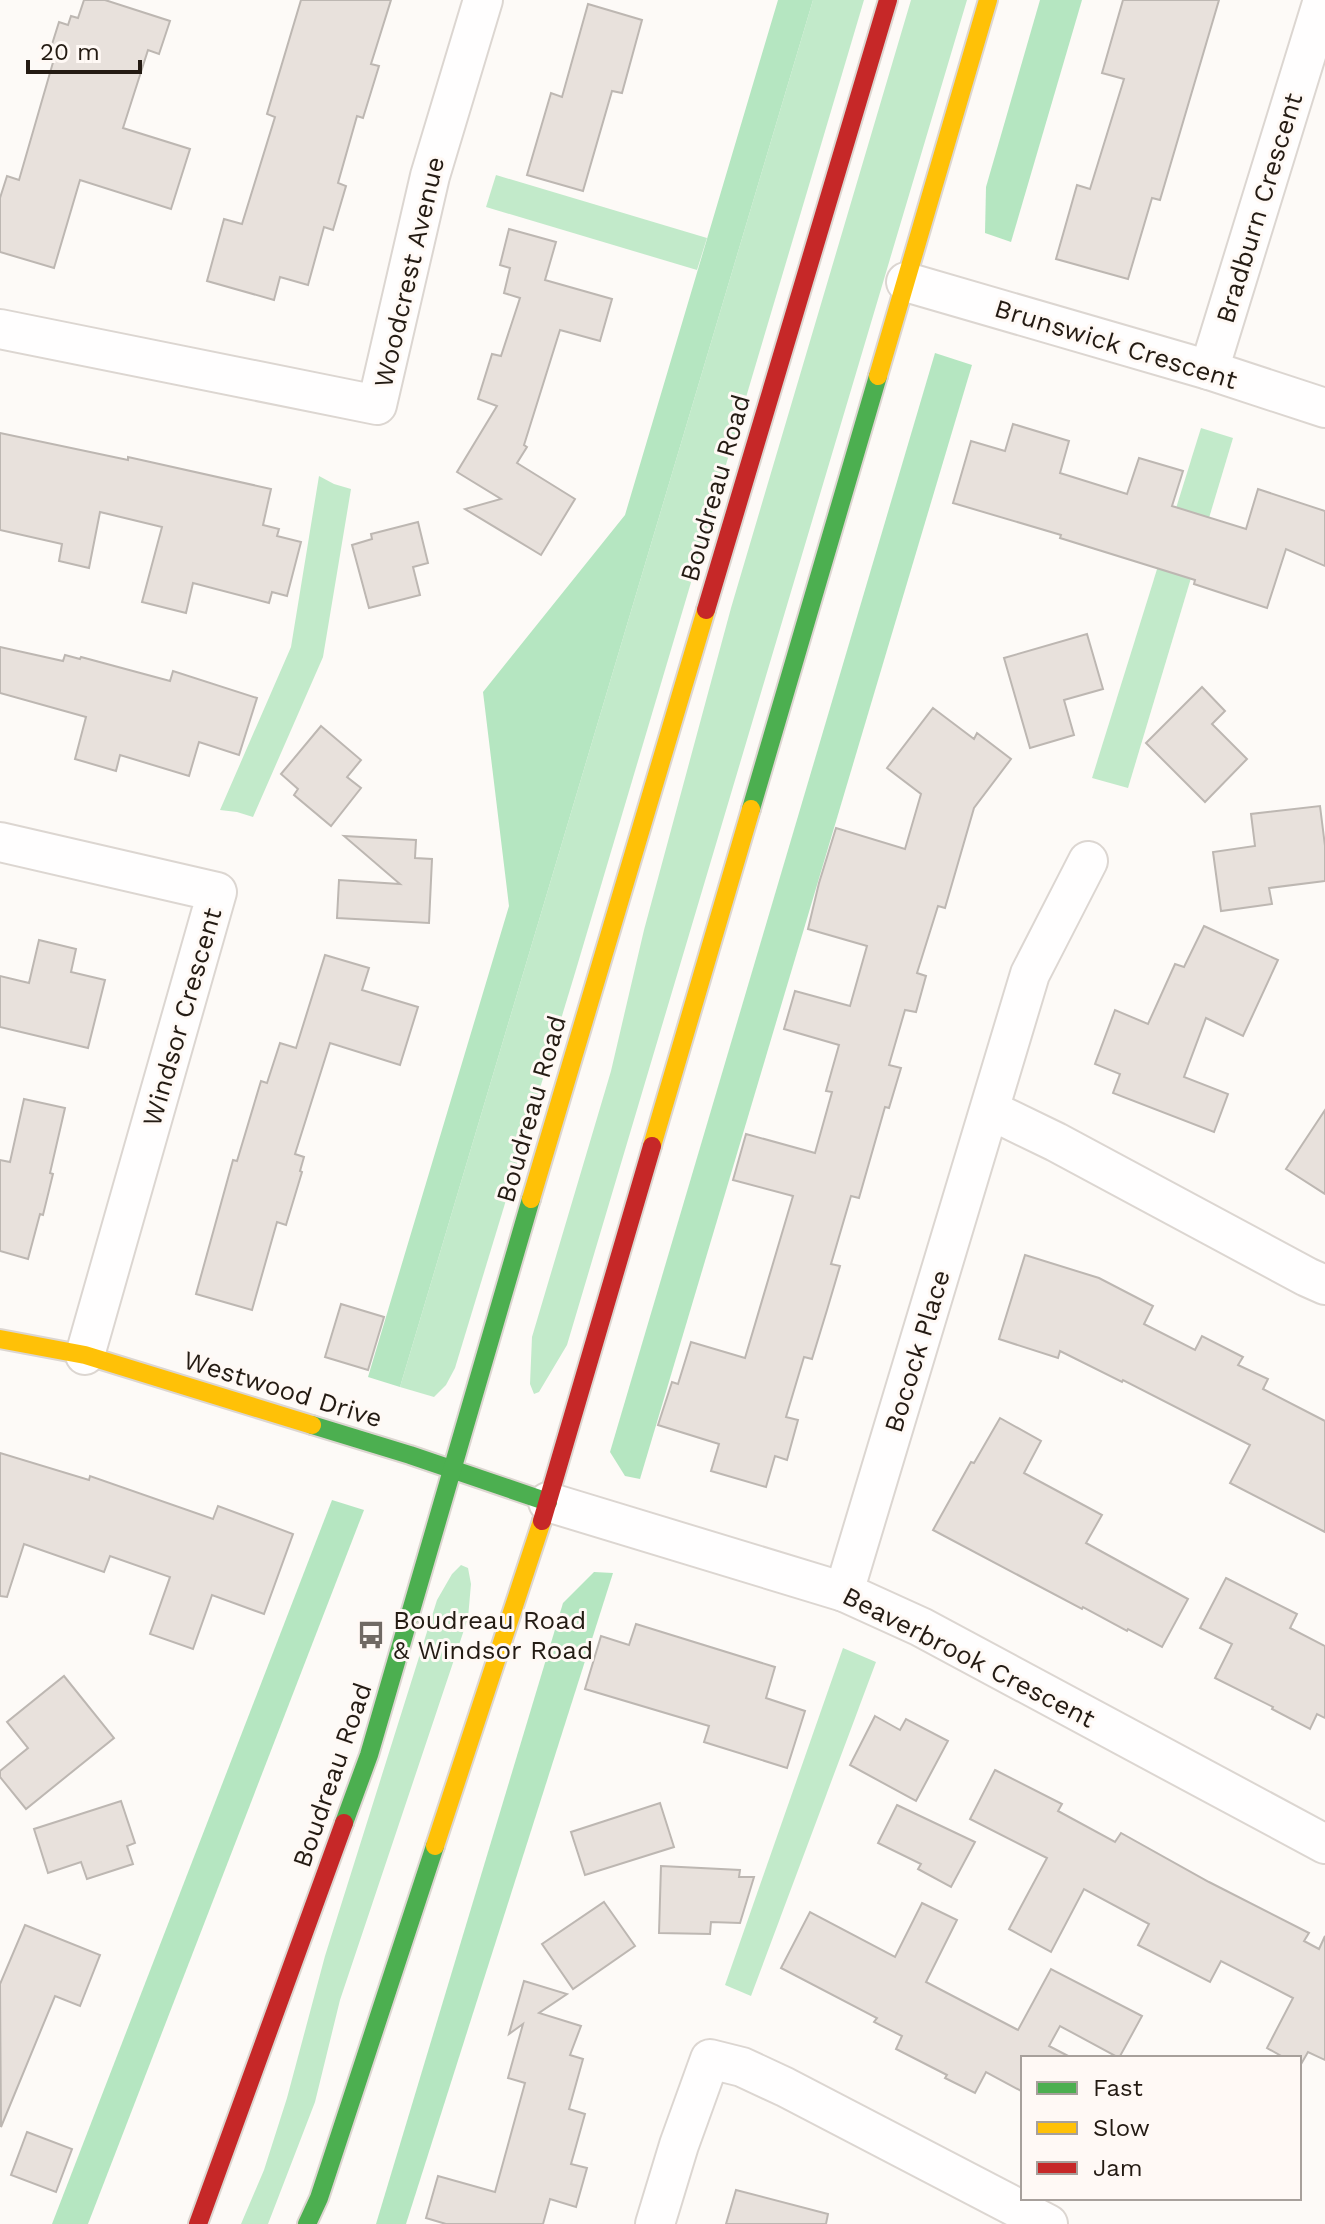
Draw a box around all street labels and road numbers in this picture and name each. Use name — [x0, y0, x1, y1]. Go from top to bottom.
street label: Bradburn Crescent — [1210, 89, 1308, 327]
street label: Woodcrest Avenue — [368, 154, 450, 390]
street label: Brunswick Crescent — [991, 293, 1241, 395]
street label: Boudreau Road — [674, 391, 756, 585]
street label: Windsor Crescent — [136, 904, 228, 1130]
street label: Boudreau Road — [490, 1012, 572, 1206]
street label: Bocock Place — [878, 1266, 956, 1436]
street label: Westwood Drive — [180, 1345, 386, 1433]
street label: Beaverbrook Crescent — [838, 1580, 1100, 1734]
street label: Boudreau Road — [286, 1679, 378, 1871]

